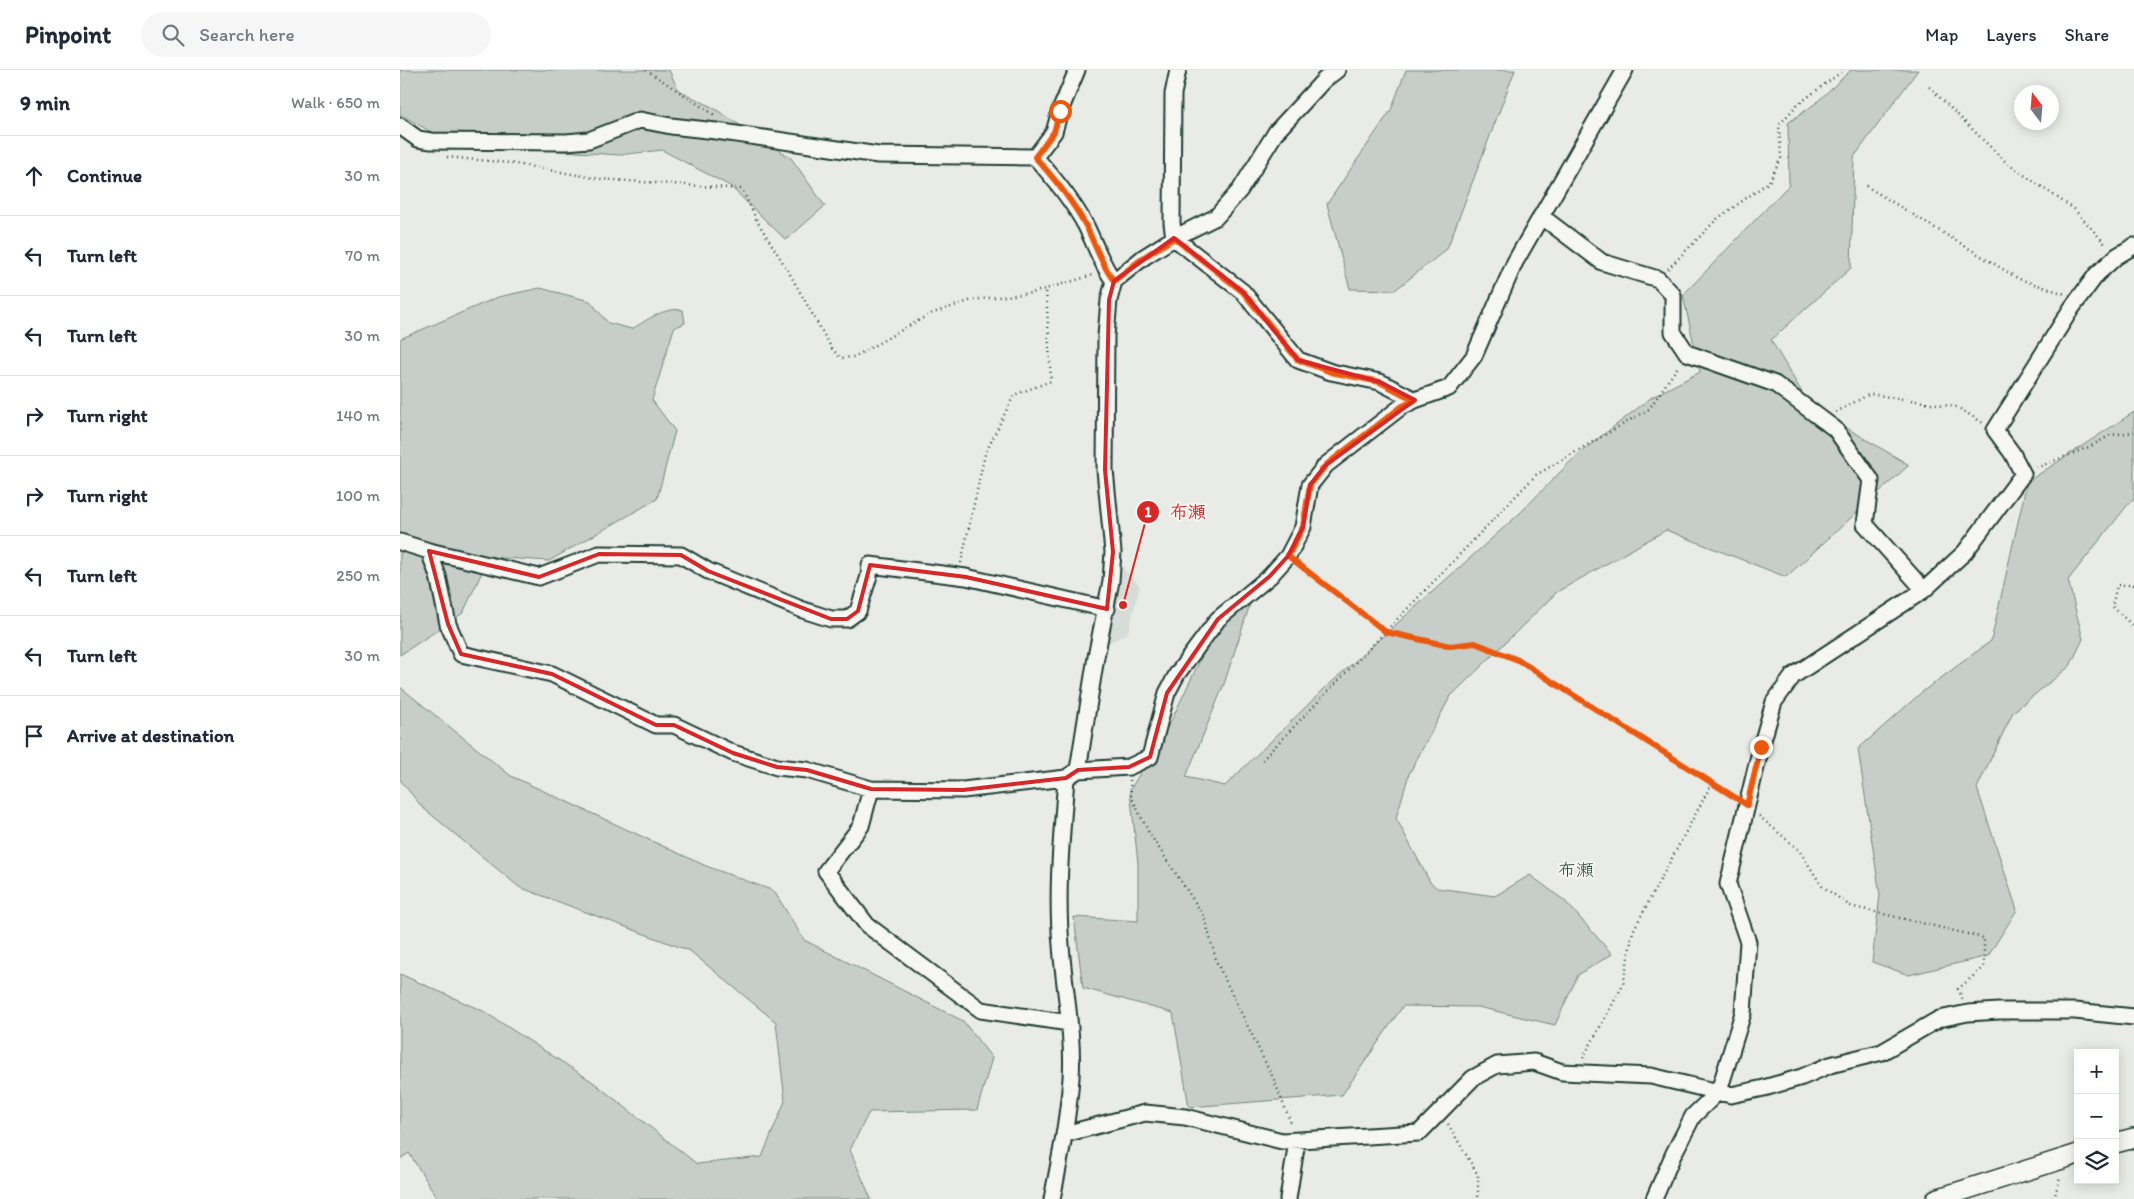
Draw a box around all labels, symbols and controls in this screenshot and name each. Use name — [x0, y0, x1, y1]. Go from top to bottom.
search box — [141, 12, 491, 57]
text: Pinpoint — [25, 20, 111, 49]
icon: search — [159, 21, 187, 49]
text: Search here — [199, 23, 294, 46]
text: Map — [1925, 24, 1958, 46]
text: Layers — [1986, 24, 2036, 46]
text: Share — [2064, 24, 2109, 46]
north arrow — [2014, 85, 2059, 130]
text: 9 min — [20, 90, 70, 115]
text: Walk · 650 m — [291, 93, 380, 112]
route start — [1049, 100, 1072, 123]
icon: ahead — [20, 162, 48, 190]
text: Continue — [67, 164, 142, 187]
text: 30 m — [344, 166, 380, 185]
icon: left — [20, 242, 48, 270]
text: Turn left — [67, 244, 137, 267]
text: 70 m — [345, 246, 380, 265]
icon: left — [20, 322, 48, 350]
text: Turn left — [67, 324, 137, 347]
text: 30 m — [344, 326, 380, 345]
icon: right — [20, 402, 48, 430]
text: Turn right — [67, 404, 148, 427]
text: 140 m — [336, 406, 380, 425]
icon: right — [20, 482, 48, 510]
text: Turn right — [67, 484, 148, 507]
text: 100 m — [336, 486, 380, 505]
callout: 布瀬 — [1135, 495, 1216, 528]
text: 布瀬 — [1170, 501, 1206, 523]
text: 1 — [1145, 503, 1152, 521]
icon: left — [20, 562, 48, 590]
text: Turn left — [67, 564, 137, 587]
text: 250 m — [336, 566, 380, 585]
icon: left — [20, 642, 48, 670]
text: Turn left — [67, 644, 137, 667]
text: 30 m — [344, 646, 380, 665]
icon: arrive — [20, 722, 48, 750]
text: Arrive at destination — [67, 724, 234, 747]
route end — [1750, 736, 1773, 759]
district label: 布瀬 — [1558, 859, 1594, 881]
map controls — [2074, 1049, 2119, 1184]
button: + — [2074, 1049, 2119, 1094]
button: − — [2074, 1094, 2119, 1139]
button: layers — [2074, 1139, 2119, 1184]

